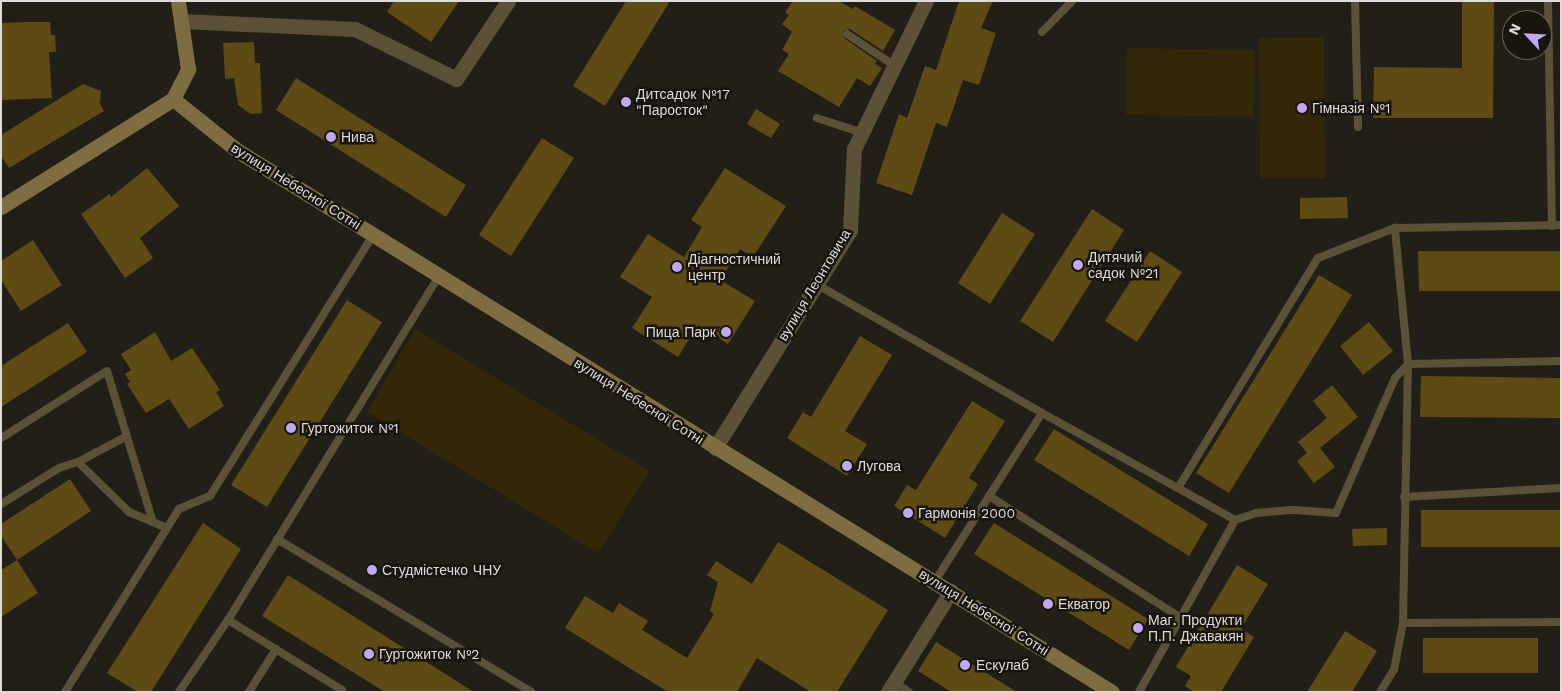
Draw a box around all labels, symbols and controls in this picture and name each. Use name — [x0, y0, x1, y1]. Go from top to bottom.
north arrow — [1502, 10, 1552, 60]
text: N — [1505, 21, 1524, 37]
place label: Дитсадок №17 "Паросток" — [636, 86, 730, 118]
marker: Дитсадок №17 "Паросток" — [620, 96, 632, 108]
place label: Гімназія №1 — [1312, 100, 1390, 116]
marker: Гімназія №1 — [1296, 102, 1308, 114]
place label: Нива — [341, 129, 374, 145]
marker: Нива — [325, 131, 337, 143]
street label: вулиця Небесної Сотні — [228, 139, 364, 233]
street label: вулиця Леонтовича — [774, 226, 854, 344]
place label: Дитячий садок №21 — [1088, 249, 1159, 282]
place label: Діагностичний центр — [688, 251, 781, 284]
marker: Дитячий садок №21 — [1072, 259, 1084, 271]
marker: Діагностичний центр — [670, 260, 684, 274]
place label: Пица Парк — [646, 324, 716, 340]
marker: Пица Парк — [720, 326, 732, 338]
street label: вулиця Небесної Сотні — [571, 354, 707, 448]
place label: Гуртожиток №1 — [301, 420, 399, 436]
marker: Гуртожиток №1 — [285, 422, 297, 434]
place label: Лугова — [857, 458, 901, 474]
marker: Лугова — [841, 460, 853, 472]
place label: Гармонія 2000 — [918, 505, 1015, 521]
marker: Гармонія 2000 — [902, 507, 914, 519]
place label: Студмістечко ЧНУ — [382, 562, 501, 578]
marker: Студмістечко ЧНУ — [366, 564, 378, 576]
street label: вулиця Небесної Сотні — [916, 565, 1052, 659]
place label: Екватор — [1058, 596, 1110, 612]
marker: Екватор — [1042, 598, 1054, 610]
place label: Маг. Продукти П.П. Джавакян — [1148, 612, 1243, 644]
marker: Маг. Продукти П.П. Джавакян — [1132, 622, 1144, 634]
place label: Гуртожиток №2 — [379, 646, 479, 662]
marker: Гуртожиток №2 — [363, 648, 375, 660]
place label: Ескулаб — [976, 657, 1029, 673]
marker: Ескулаб — [958, 658, 972, 672]

